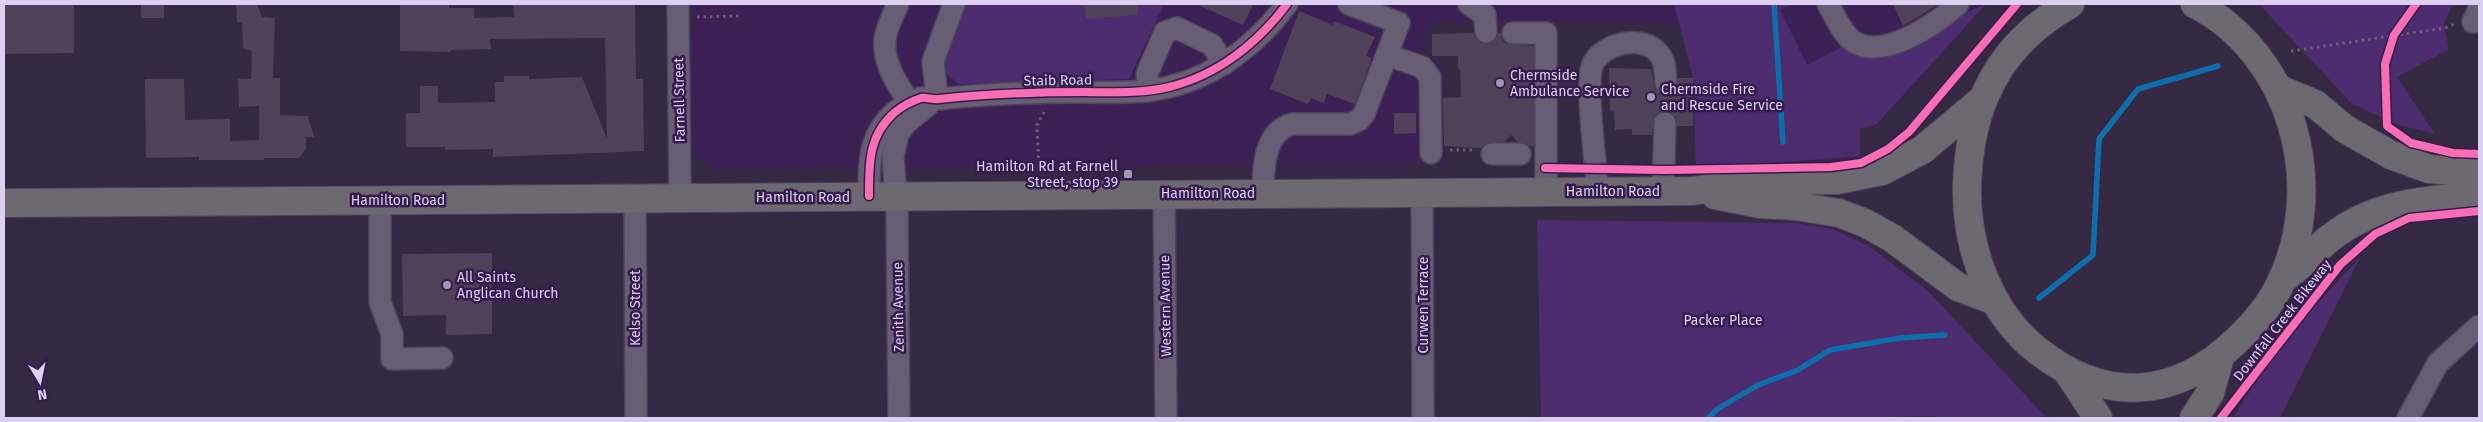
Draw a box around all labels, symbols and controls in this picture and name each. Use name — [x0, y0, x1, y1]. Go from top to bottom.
street label: Farnell Street — [670, 57, 689, 143]
place label: Chermside Ambulance Service — [1510, 67, 1630, 100]
street label: Staib Road — [1024, 71, 1092, 90]
marker: Chermside Ambulance Service — [1494, 77, 1506, 89]
place label: Chermside Fire and Rescue Service — [1661, 81, 1783, 114]
marker: Chermside Fire and Rescue Service — [1645, 91, 1657, 103]
place label: Hamilton Rd at Farnell Street, stop 39 — [976, 158, 1118, 191]
marker: Hamilton Rd at Farnell Street, stop 39 — [1122, 168, 1134, 180]
street label: Hamilton Road — [1566, 183, 1660, 200]
street label: Hamilton Road — [1161, 185, 1255, 202]
street label: Hamilton Road — [756, 189, 850, 206]
street label: Hamilton Road — [351, 192, 445, 209]
street label: Western Avenue — [1156, 255, 1175, 357]
street label: Downfall Creek Bikeway — [2230, 256, 2335, 384]
street label: Curwen Terrace — [1415, 257, 1432, 353]
street label: Zenith Avenue — [889, 262, 908, 352]
place label: All Saints Anglican Church — [457, 269, 559, 302]
street label: Kelso Street — [627, 269, 644, 346]
marker: All Saints Anglican Church — [441, 279, 453, 291]
park label: Packer Place — [1683, 312, 1763, 329]
north arrow — [15, 357, 65, 407]
text: N — [36, 385, 48, 403]

